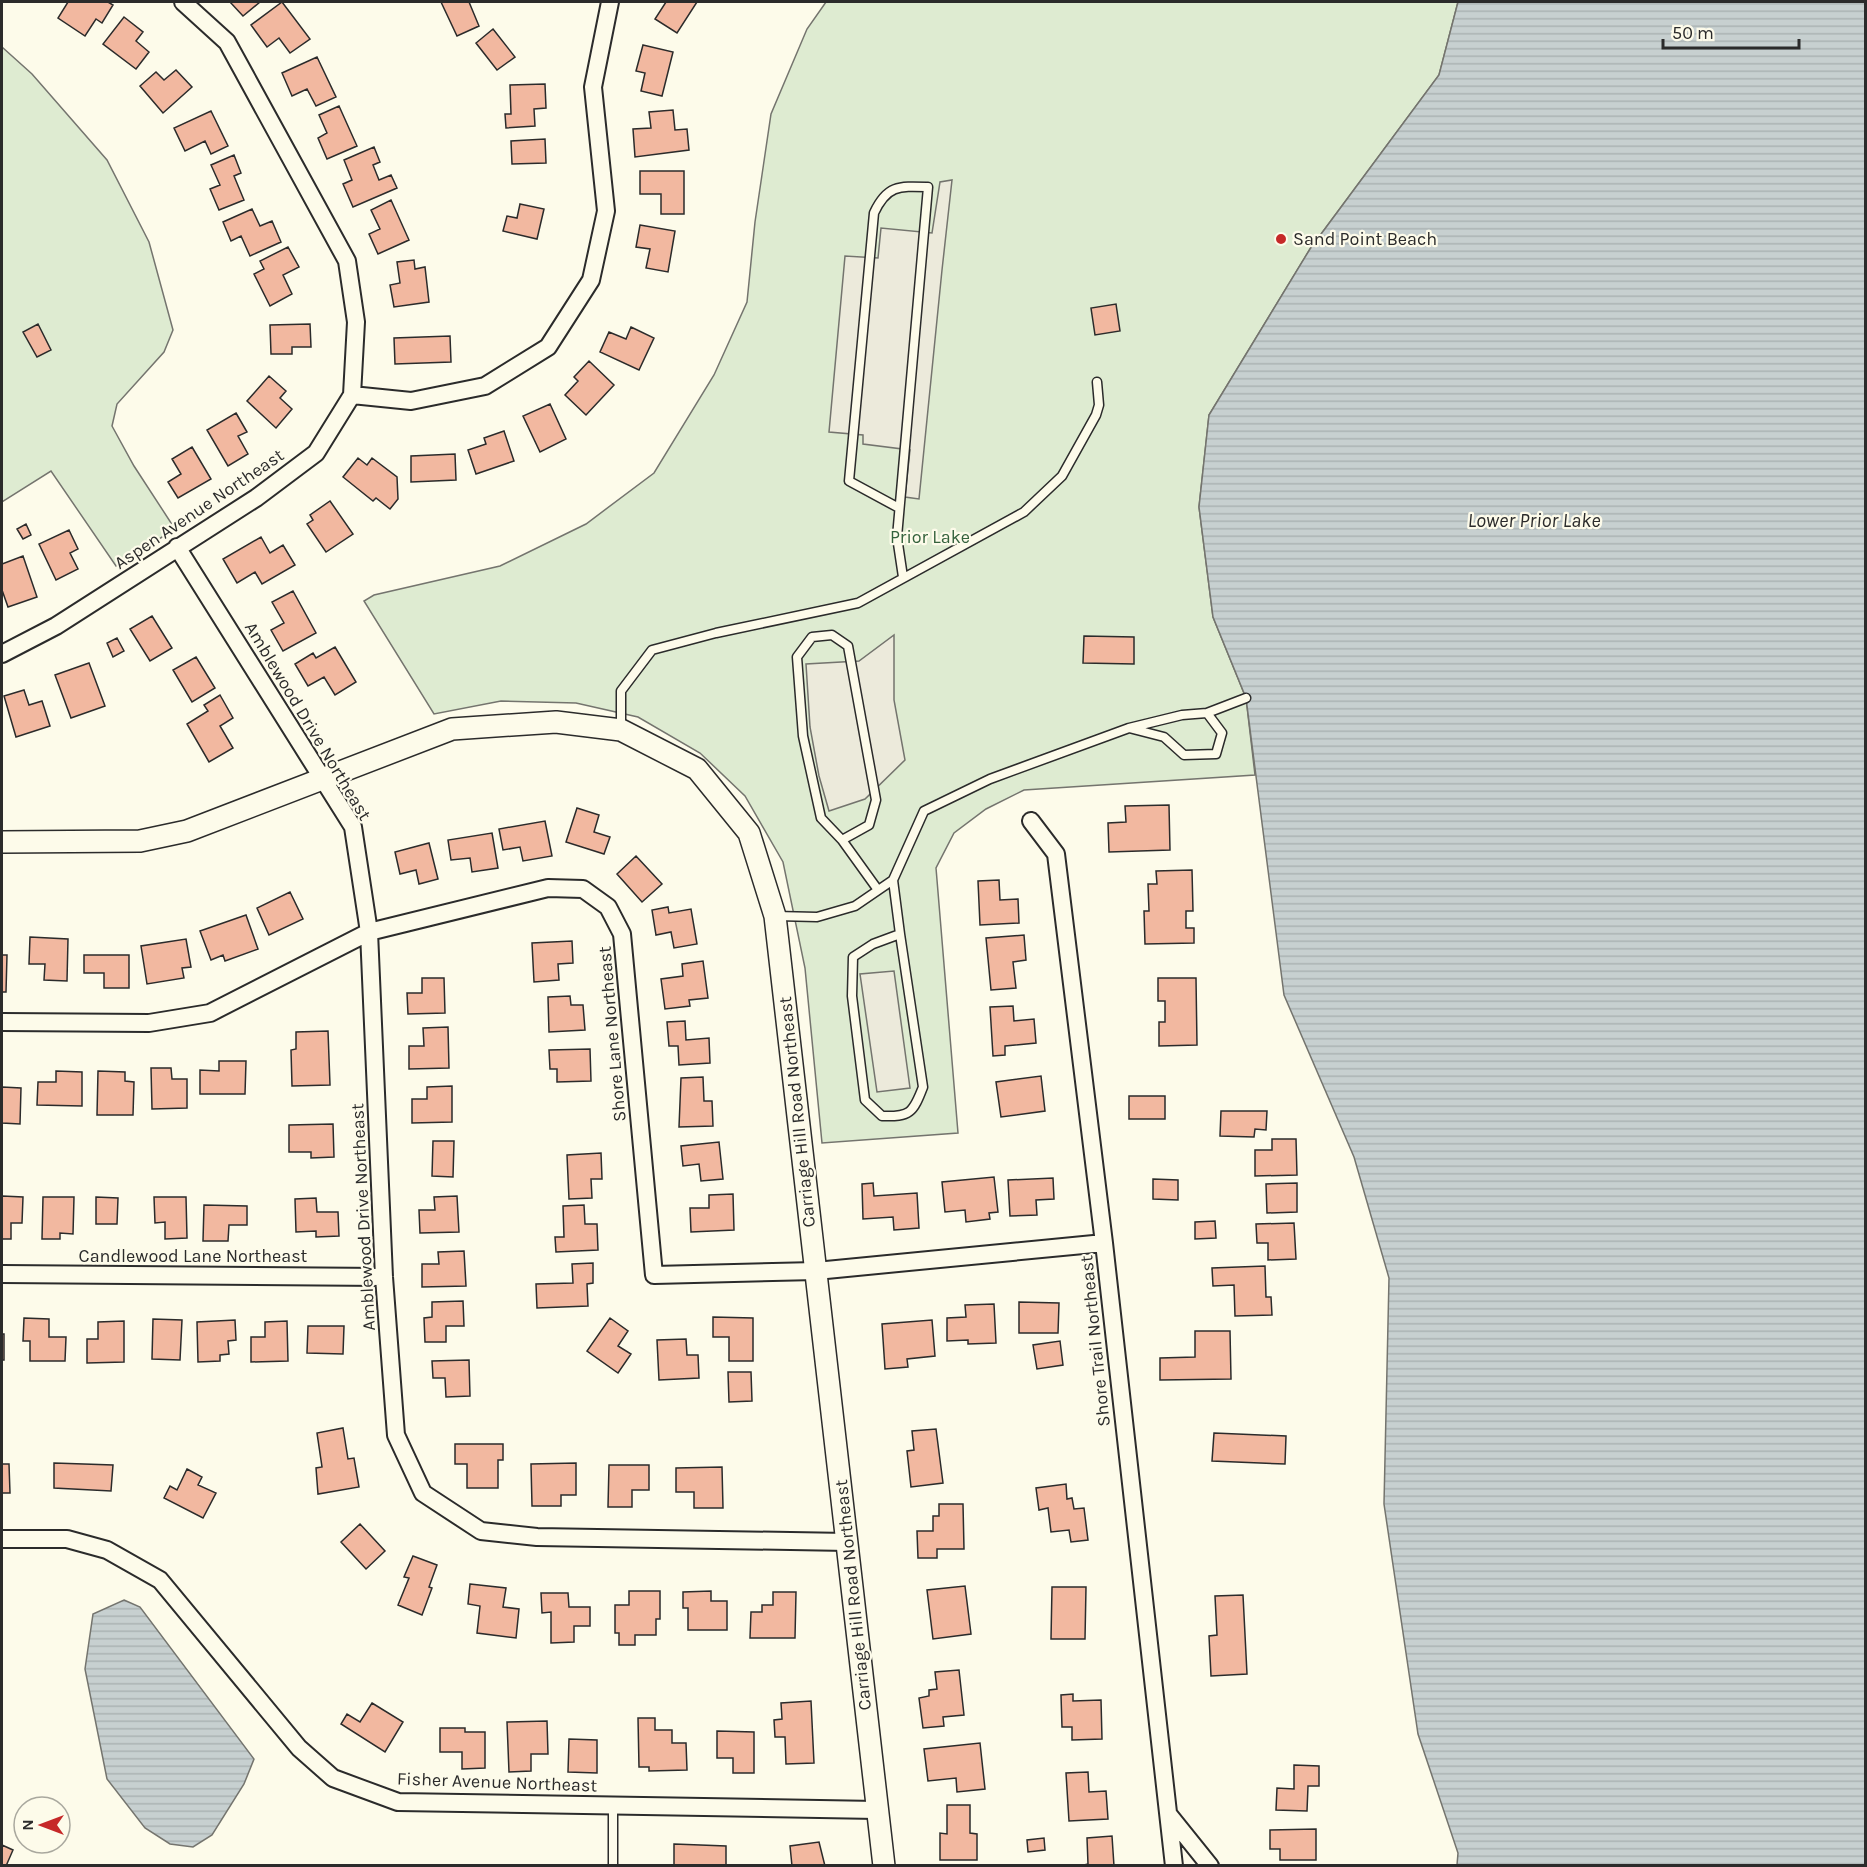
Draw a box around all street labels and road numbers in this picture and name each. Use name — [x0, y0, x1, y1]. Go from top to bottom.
street label: Aspen Avenue Northeast — [110, 444, 288, 574]
street label: Amblewood Drive Northeast — [240, 618, 376, 824]
street label: Shore Lane Northeast — [593, 945, 631, 1123]
street label: Carriage Hill Road Northeast — [774, 995, 820, 1229]
street label: Amblewood Drive Northeast — [346, 1102, 380, 1331]
street label: Candlewood Lane Northeast — [79, 1245, 308, 1267]
street label: Shore Trail Northeast — [1075, 1254, 1115, 1428]
street label: Carriage Hill Road Northeast — [830, 1478, 876, 1712]
street label: Fisher Avenue Northeast — [397, 1768, 598, 1796]

